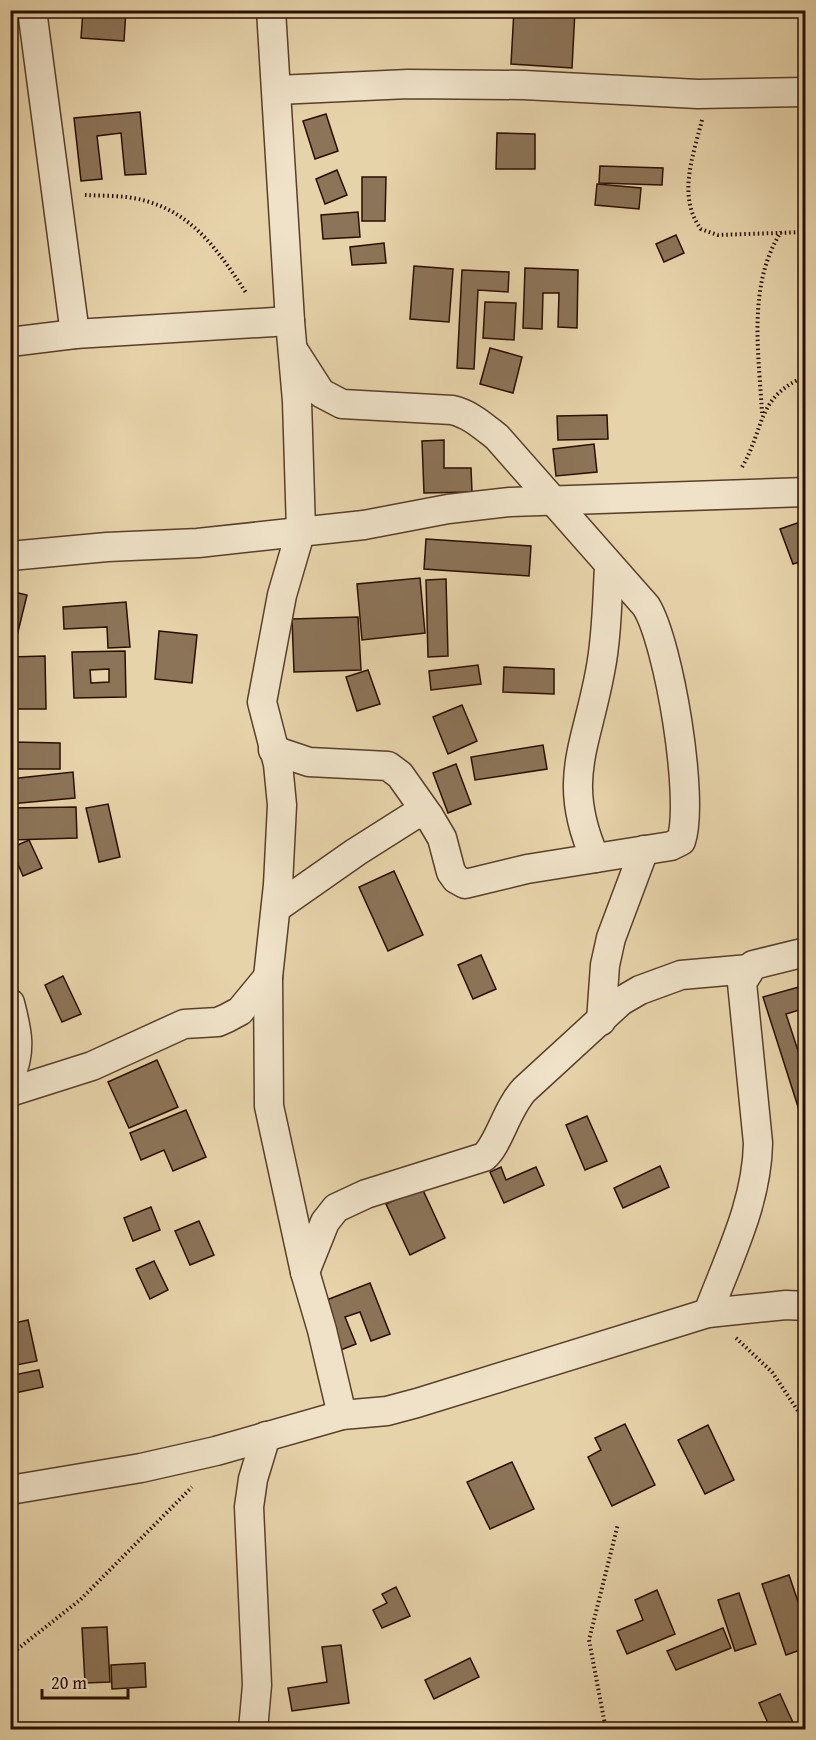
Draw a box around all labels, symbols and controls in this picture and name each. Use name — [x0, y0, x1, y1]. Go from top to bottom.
scale bar — [42, 1662, 128, 1700]
text: 20 m — [51, 1669, 87, 1696]

